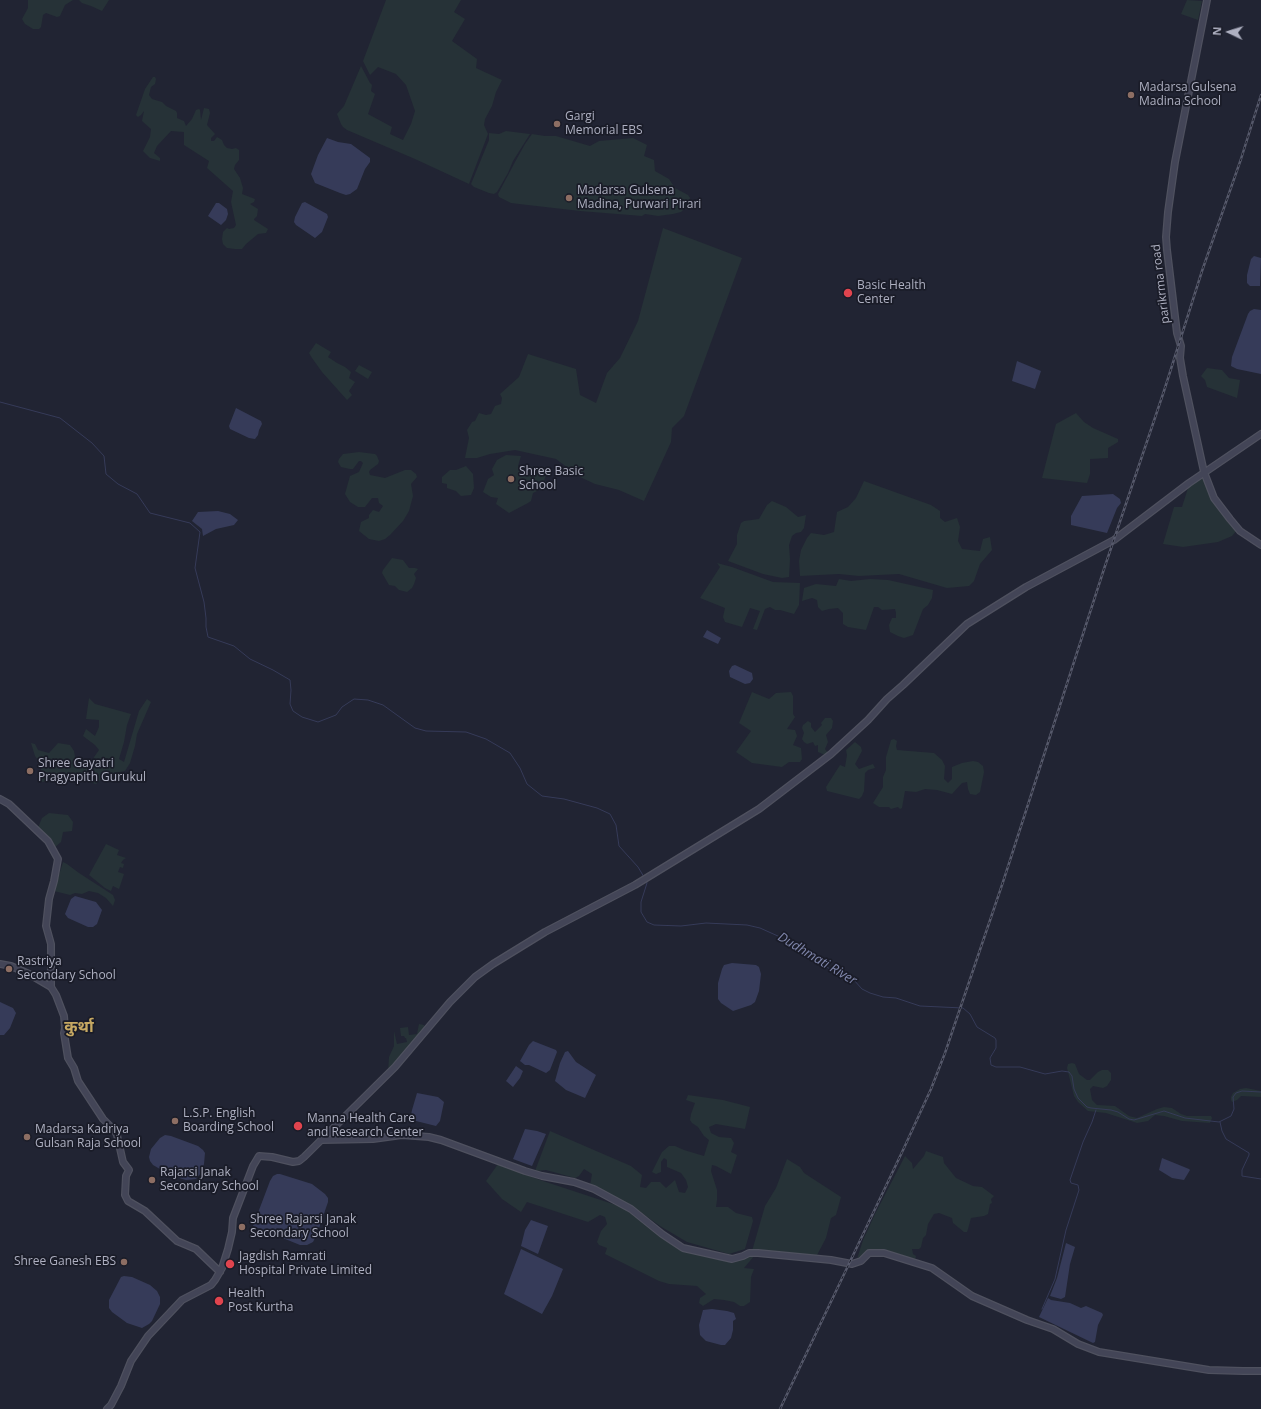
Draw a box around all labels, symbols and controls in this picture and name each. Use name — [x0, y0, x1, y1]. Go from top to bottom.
north arrow — [1209, 12, 1249, 52]
text: N — [1209, 26, 1224, 36]
place label: Madarsa Gulsena Madina School — [1139, 81, 1236, 109]
marker: Madarsa Gulsena Madina School — [1126, 90, 1136, 100]
place label: Gargi Memorial EBS — [565, 110, 643, 138]
marker: Gargi Memorial EBS — [552, 119, 562, 129]
place label: Madarsa Gulsena Madina, Purwari Pirari — [577, 184, 701, 212]
marker: Madarsa Gulsena Madina, Purwari Pirari — [564, 193, 574, 203]
street label: parikrma road — [1149, 243, 1173, 325]
place label: Basic Health Center — [857, 279, 926, 307]
marker: Basic Health Center — [842, 287, 854, 299]
place label: Shree Basic School — [519, 465, 583, 493]
marker: Shree Basic School — [506, 474, 516, 484]
place label: Shree Gayatri Pragyapith Gurukul — [38, 757, 146, 785]
marker: Shree Gayatri Pragyapith Gurukul — [25, 766, 35, 776]
water label: Dudhmati River — [775, 929, 859, 989]
place label: Rastriya Secondary School — [17, 955, 116, 983]
marker: Rastriya Secondary School — [4, 964, 14, 974]
district label: कुर्था — [64, 1017, 94, 1037]
place label: L.S.P. English Boarding School — [183, 1107, 274, 1135]
place label: Manna Health Care and Research Center — [307, 1112, 423, 1140]
marker: L.S.P. English Boarding School — [170, 1116, 180, 1126]
marker: Manna Health Care and Research Center — [292, 1120, 304, 1132]
place label: Madarsa Kadriya Gulsan Raja School — [35, 1123, 141, 1151]
marker: Madarsa Kadriya Gulsan Raja School — [22, 1132, 32, 1142]
place label: Rajarsi Janak Secondary School — [160, 1166, 259, 1194]
marker: Rajarsi Janak Secondary School — [147, 1175, 157, 1185]
place label: Shree Rajarsi Janak Secondary School — [250, 1213, 356, 1241]
marker: Shree Rajarsi Janak Secondary School — [237, 1222, 247, 1232]
place label: Jagdish Ramrati Hospital Private Limited — [239, 1250, 372, 1278]
place label: Shree Ganesh EBS — [14, 1255, 116, 1269]
marker: Shree Ganesh EBS — [119, 1257, 129, 1267]
marker: Jagdish Ramrati Hospital Private Limited — [224, 1258, 236, 1270]
place label: Health Post Kurtha — [228, 1287, 293, 1315]
marker: Health Post Kurtha — [213, 1295, 225, 1307]

